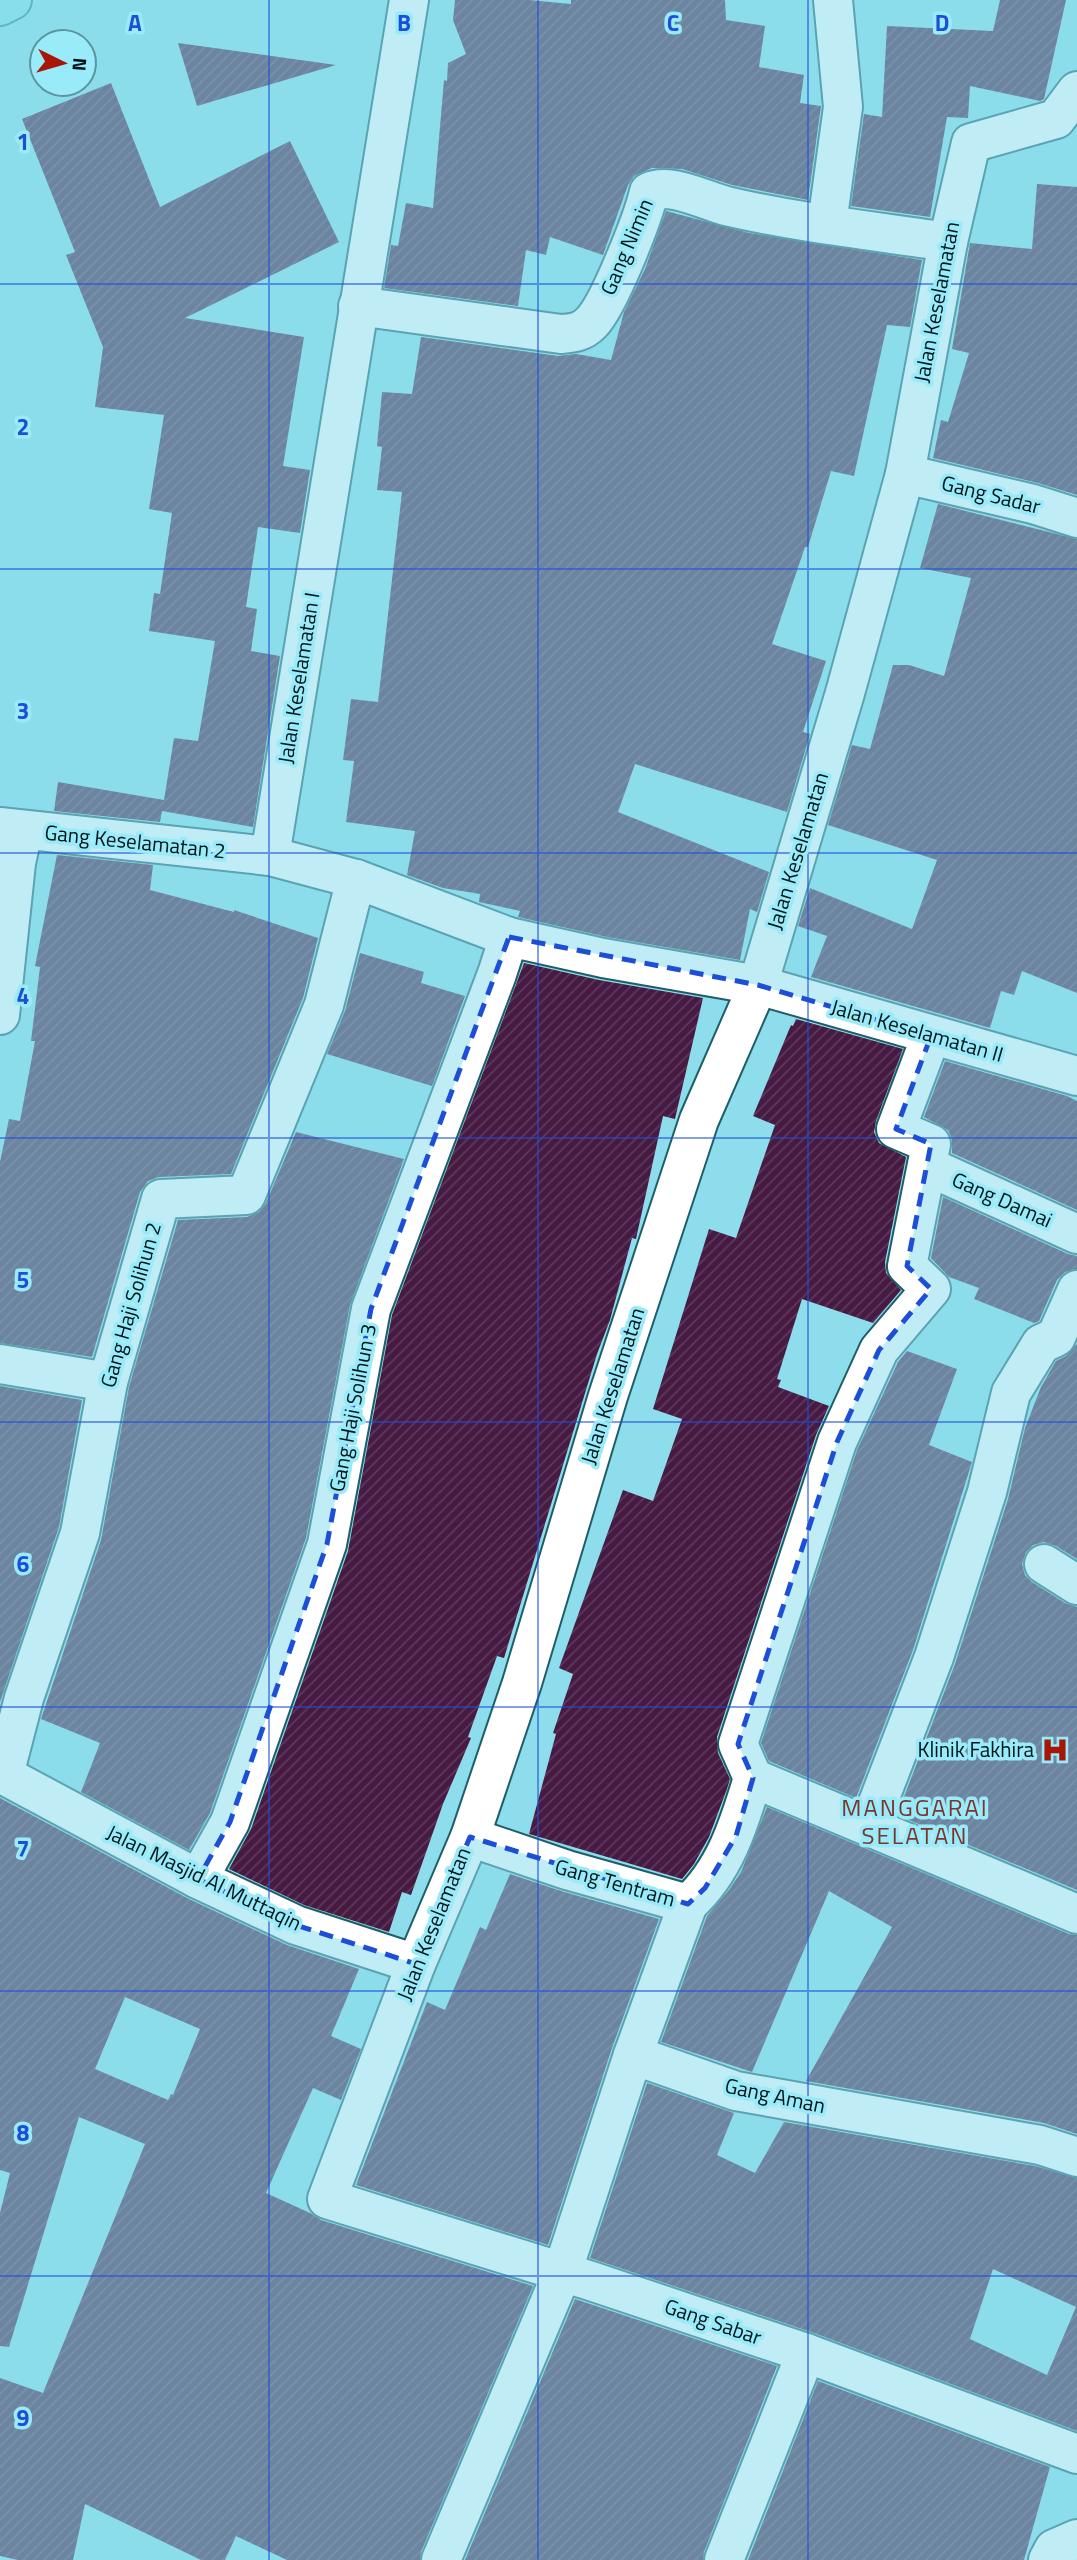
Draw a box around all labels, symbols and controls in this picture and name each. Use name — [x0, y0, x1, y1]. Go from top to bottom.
text: A — [128, 5, 142, 40]
text: B — [397, 5, 411, 40]
text: C — [667, 5, 679, 40]
text: D — [935, 5, 949, 40]
north arrow — [28, 28, 98, 98]
text: N — [65, 57, 95, 72]
text: 1 — [17, 124, 29, 159]
street label: Gang Nimin — [591, 193, 661, 300]
street label: Jalan Keselamatan — [905, 219, 967, 385]
text: 2 — [17, 409, 29, 444]
street label: Gang Sadar — [938, 466, 1044, 522]
street label: Jalan Keselamatan I — [269, 590, 327, 766]
text: 3 — [17, 693, 29, 728]
street label: Jalan Keselamatan — [758, 768, 836, 933]
street label: Gang Keselamatan 2 — [43, 816, 227, 866]
text: 4 — [17, 978, 29, 1013]
street label: Jalan Keselamatan II — [827, 990, 1007, 1070]
street label: Gang Damai — [947, 1163, 1058, 1235]
street label: Gang Haji Solihun 2 — [91, 1218, 169, 1391]
text: 5 — [17, 1262, 29, 1297]
street label: Jalan Keselamatan — [572, 1303, 652, 1468]
street label: Gang Haji Solihun 3 — [320, 1321, 384, 1495]
text: 6 — [17, 1546, 30, 1581]
place label: Klinik Fakhira — [917, 1733, 1034, 1765]
hospital icon: Klinik Fakhira — [1040, 1735, 1070, 1765]
district label: MANGGARAI SELATAN — [841, 1789, 989, 1853]
street label: Jalan Masjid Al Muttaqin — [101, 1816, 307, 1938]
text: 7 — [17, 1831, 29, 1866]
street label: Jalan Keselamatan — [388, 1842, 478, 2005]
street label: Gang Tentram — [551, 1850, 679, 1914]
street label: Gang Aman — [722, 2069, 828, 2121]
text: 8 — [17, 2115, 30, 2150]
street label: Gang Sabar — [660, 2290, 766, 2353]
text: 9 — [17, 2400, 30, 2435]

